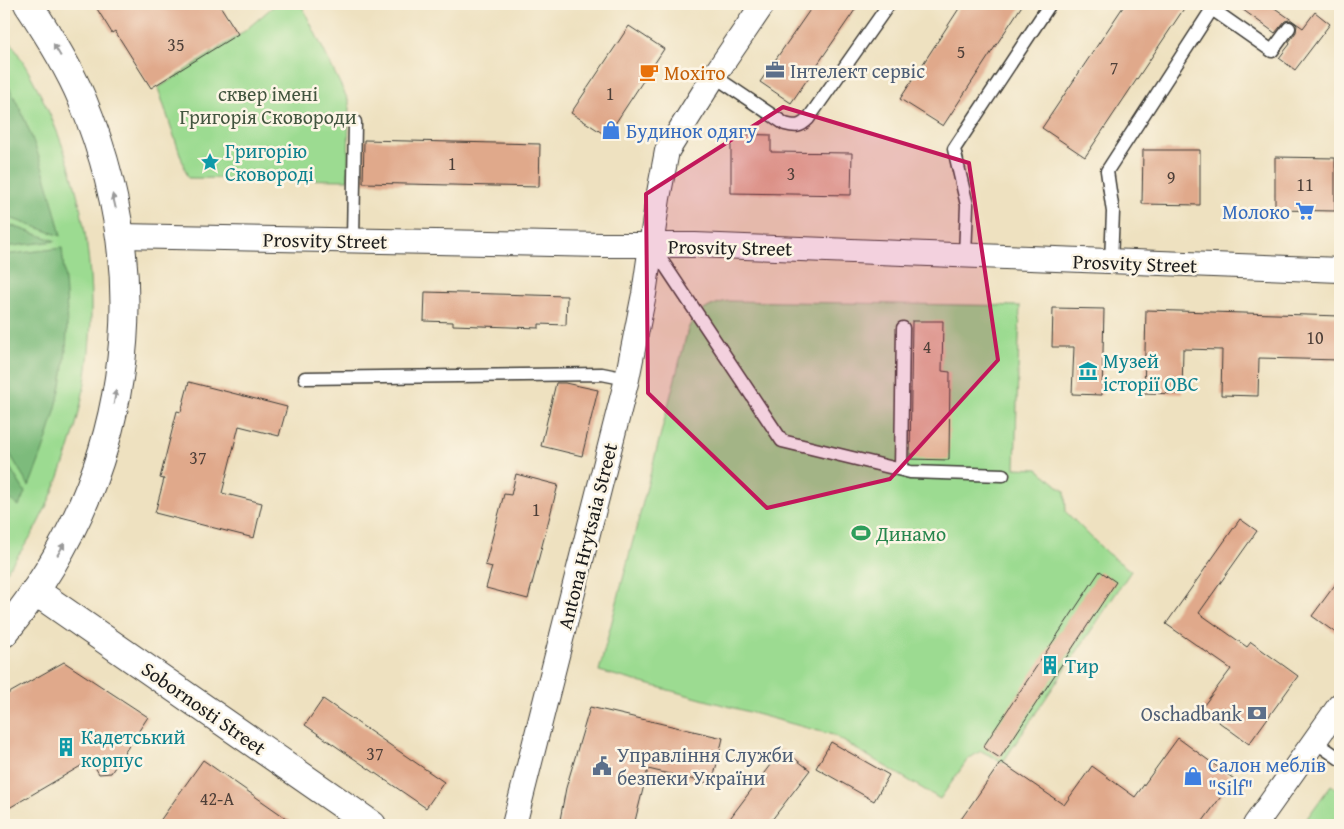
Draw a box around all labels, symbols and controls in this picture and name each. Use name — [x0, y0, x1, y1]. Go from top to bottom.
house number: 35 — [167, 31, 185, 58]
house number: 5 — [957, 38, 965, 65]
one-way arrow — [52, 43, 61, 56]
house number: 7 — [1110, 54, 1118, 81]
place label: Інтелект сервіс — [790, 56, 925, 85]
place label: Мохіто — [664, 58, 726, 87]
office icon: Інтелект сервіс — [764, 59, 786, 81]
cafe icon: Мохіто — [638, 61, 660, 83]
park label: сквер імені Григорія Сковороди — [179, 79, 357, 131]
house number: 1 — [606, 80, 614, 107]
place label: Будинок одягу — [626, 116, 757, 145]
shop icon: Будинок одягу — [600, 119, 622, 141]
place label: Григорію Сковороді — [225, 136, 314, 188]
house number: 1 — [448, 150, 456, 177]
place icon: Григорію Сковороді — [199, 151, 221, 173]
house number: 3 — [787, 160, 795, 187]
house number: 9 — [1167, 164, 1175, 191]
house number: 11 — [1296, 171, 1314, 198]
one-way arrow — [110, 194, 118, 209]
place label: Молоко — [1222, 197, 1290, 226]
supermarket icon: Молоко — [1294, 200, 1316, 222]
street label: Prosvity Street — [263, 224, 387, 256]
street label: Prosvity Street — [668, 231, 792, 263]
street label: Prosvity Street — [1072, 246, 1198, 280]
house number: 10 — [1306, 324, 1324, 351]
house number: 4 — [923, 333, 931, 360]
place label: Музей історії ОВС — [1103, 346, 1199, 398]
museum icon: Музей історії ОВС — [1077, 360, 1099, 382]
one-way arrow — [112, 389, 120, 405]
street label: Antona Hrytsaia Street — [550, 439, 624, 633]
house number: 37 — [189, 444, 207, 471]
house number: 1 — [532, 496, 540, 523]
place label: Динамо — [875, 519, 946, 548]
sports icon: Динамо — [850, 522, 872, 544]
one-way arrow — [56, 543, 65, 556]
place label: Тир — [1065, 651, 1099, 680]
street label: Sobornosti Street — [136, 654, 272, 762]
building icon: Тир — [1039, 654, 1061, 676]
place label: Oschadbank — [1141, 699, 1243, 728]
bank icon: Oschadbank — [1246, 702, 1268, 724]
place label: Кадетський корпус — [81, 722, 185, 774]
building icon: Кадетський корпус — [55, 736, 77, 758]
house number: 37 — [366, 740, 384, 767]
place label: Управління Служби безпеки України — [617, 740, 794, 792]
place label: Салон меблів "Silf" — [1208, 750, 1326, 802]
public building icon: Управління Служби безпеки України — [591, 755, 613, 777]
shop icon: Салон меблів "Silf" — [1182, 765, 1204, 787]
house number: 42-А — [200, 785, 234, 812]

